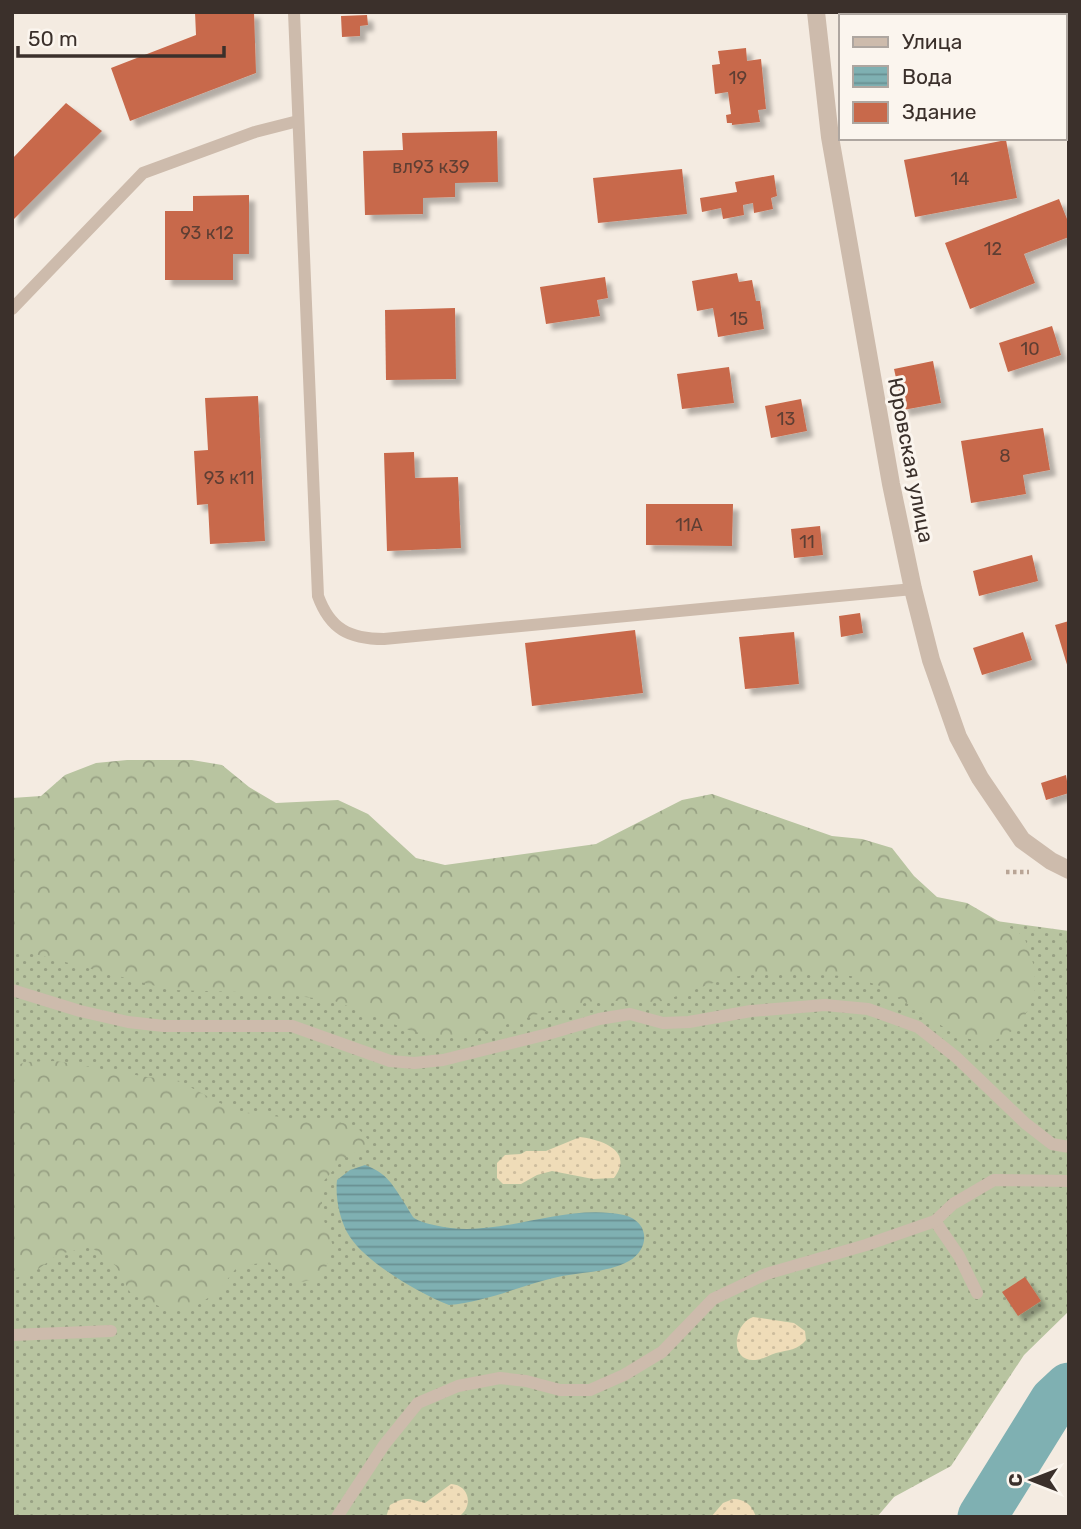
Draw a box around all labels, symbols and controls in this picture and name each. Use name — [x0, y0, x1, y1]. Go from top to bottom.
scale bar — [18, 14, 224, 58]
legend — [839, 14, 1067, 140]
text: 50 m — [28, 26, 78, 51]
text: Улица — [902, 29, 962, 54]
text: Вода — [902, 64, 952, 89]
house number: 19 — [729, 67, 747, 89]
text: Здание — [902, 99, 977, 124]
house number: вл93 к39 — [392, 156, 470, 178]
house number: 14 — [951, 168, 969, 190]
house number: 93 к12 — [180, 222, 234, 244]
house number: 12 — [984, 238, 1002, 260]
house number: 15 — [730, 308, 748, 330]
house number: 10 — [1020, 338, 1040, 360]
street label: Юровская улица — [883, 375, 939, 545]
house number: 13 — [777, 408, 795, 430]
house number: 8 — [999, 445, 1011, 467]
house number: 93 к11 — [204, 467, 254, 489]
house number: 11А — [675, 514, 703, 536]
house number: 11 — [799, 531, 815, 553]
north arrow — [997, 1445, 1067, 1515]
text: С — [1004, 1473, 1027, 1487]

